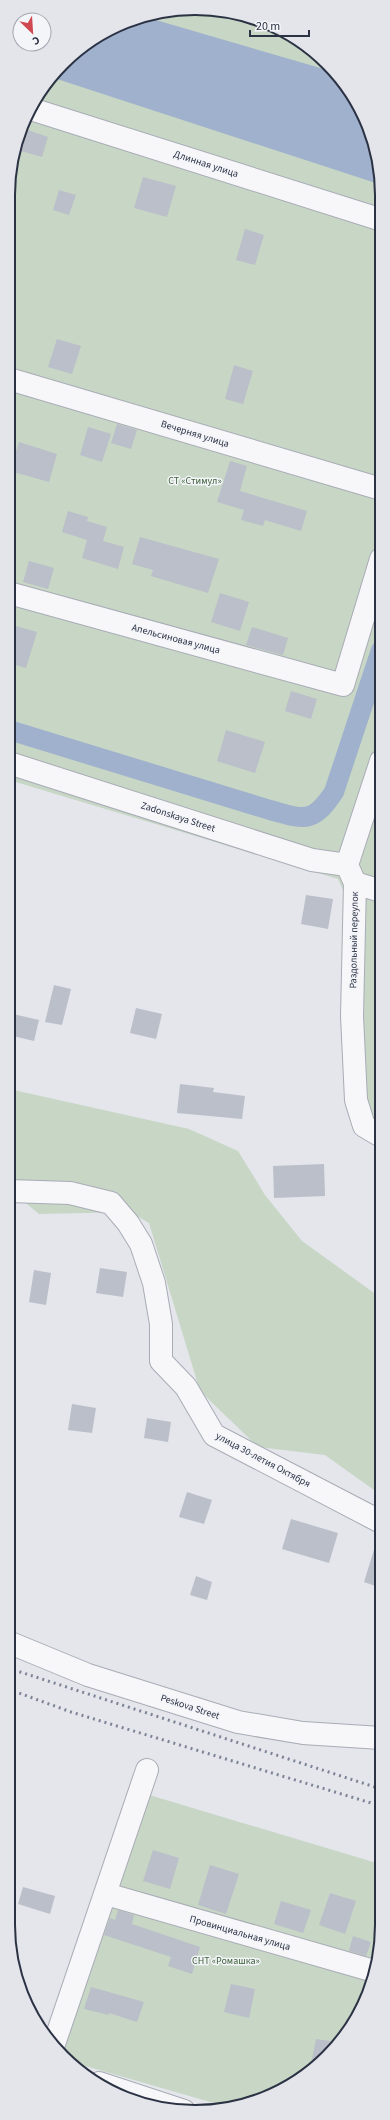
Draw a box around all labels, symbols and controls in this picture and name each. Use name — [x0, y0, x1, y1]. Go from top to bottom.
north arrow — [12, 12, 52, 52]
scale bar — [250, 12, 309, 38]
text: 20 m — [256, 18, 280, 35]
text: С — [29, 32, 42, 49]
street label: Длинная улица — [172, 147, 240, 181]
street label: Вечерняя улица — [159, 417, 231, 451]
park label: СТ «Стимул» — [168, 474, 222, 488]
street label: Апельсиновая улица — [130, 620, 222, 658]
street label: Zadonskaya Street — [139, 798, 218, 836]
street label: Раздольный переулок — [346, 891, 362, 989]
street label: улица 30-летия Октября — [213, 1429, 313, 1491]
street label: Peskova Street — [159, 1691, 222, 1723]
street label: Провинциальная улица — [188, 1912, 292, 1954]
park label: СНТ «Ромашка» — [192, 1954, 260, 1968]

